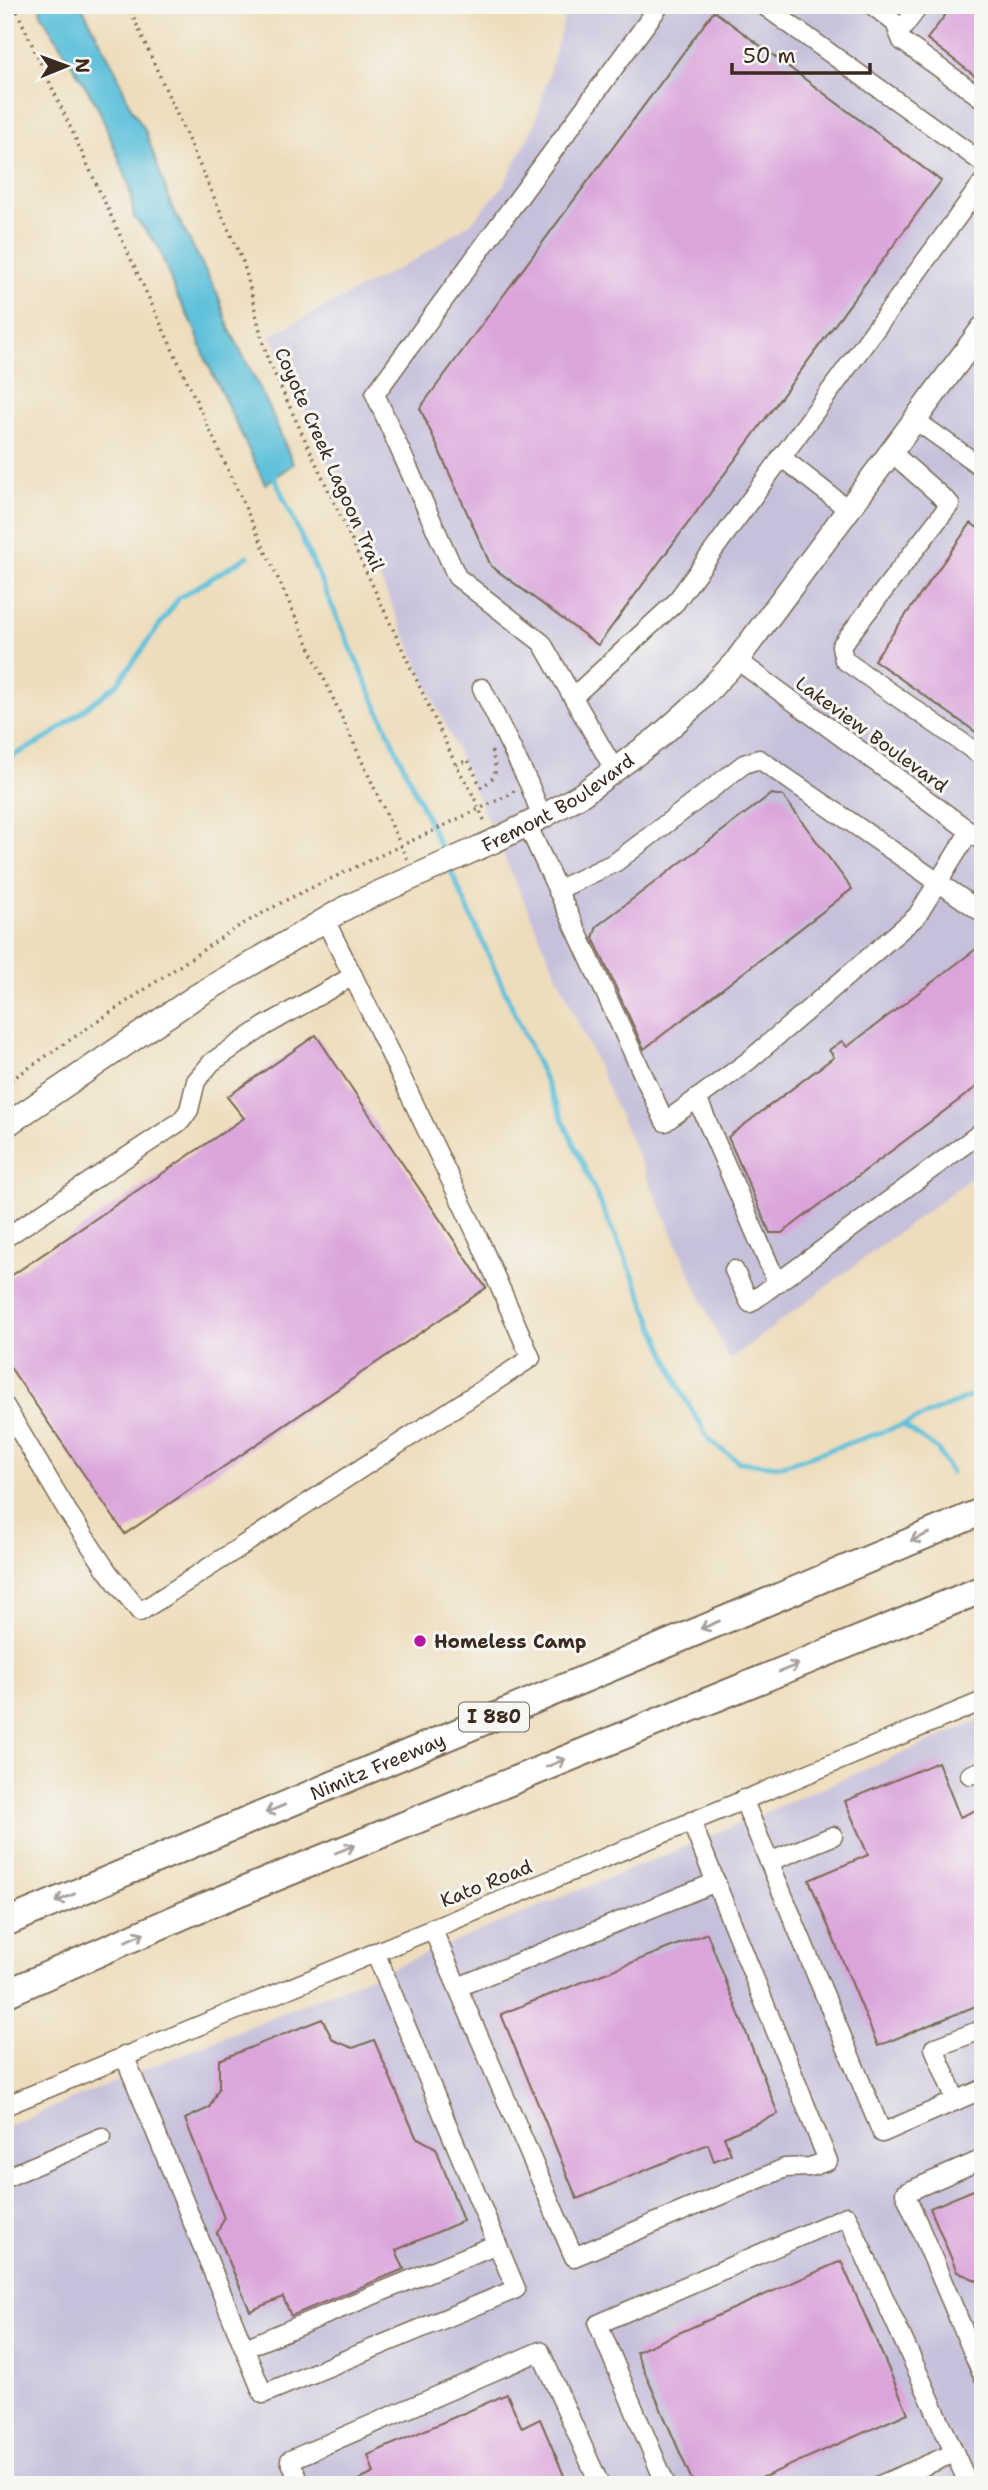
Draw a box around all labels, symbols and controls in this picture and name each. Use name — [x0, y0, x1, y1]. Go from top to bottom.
north arrow — [32, 32, 102, 102]
scale bar — [732, 32, 871, 76]
text: 50 m — [743, 42, 796, 70]
text: N — [70, 58, 95, 73]
street label: Coyote Creek Lagoon Trail — [269, 344, 390, 575]
street label: Lakeview Boulevard — [791, 671, 953, 798]
street label: Fremont Boulevard — [478, 748, 639, 858]
one-way arrow — [910, 1531, 931, 1544]
one-way arrow — [700, 1620, 721, 1633]
place label: Homeless Camp — [434, 1629, 586, 1654]
marker: Homeless Camp — [412, 1633, 428, 1649]
one-way arrow — [778, 1661, 799, 1674]
road number: I 880 — [459, 1702, 529, 1732]
street label: Nimitz Freeway — [306, 1727, 449, 1806]
one-way arrow — [544, 1756, 566, 1769]
one-way arrow — [264, 1803, 286, 1816]
one-way arrow — [334, 1842, 355, 1855]
street label: Kato Road — [437, 1854, 536, 1913]
one-way arrow — [55, 1892, 77, 1905]
one-way arrow — [124, 1930, 145, 1943]

